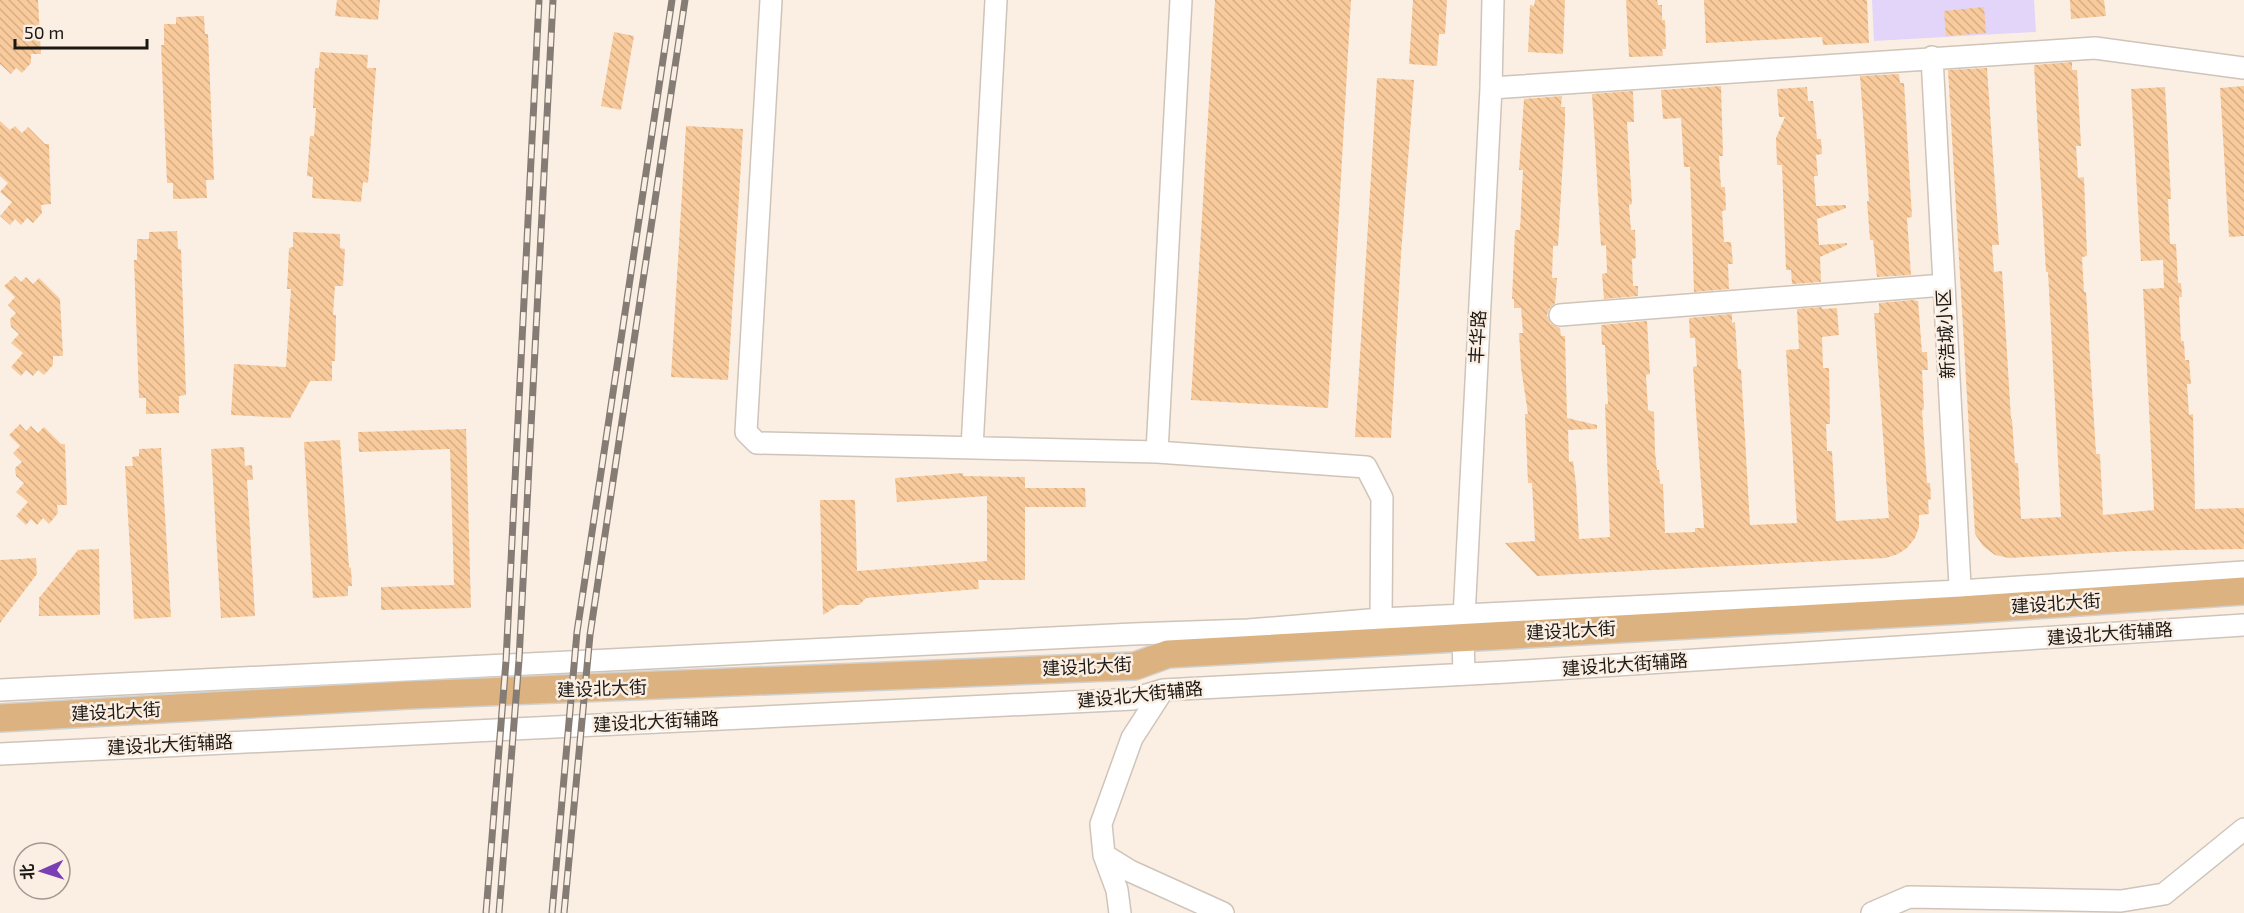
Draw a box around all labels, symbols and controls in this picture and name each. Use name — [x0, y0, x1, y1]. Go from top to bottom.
scale bar — [15, 12, 147, 50]
text: 50 m — [24, 21, 64, 43]
street label: 新浩城小区 — [1932, 289, 1958, 380]
street label: 丰华路 — [1465, 309, 1489, 364]
street label: 建设北大街 — [2010, 589, 2102, 617]
street label: 建设北大街 — [1525, 617, 1616, 643]
street label: 建设北大街辅路 — [2046, 618, 2174, 648]
street label: 建设北大街辅路 — [1561, 649, 1689, 679]
street label: 建设北大街 — [1041, 653, 1132, 679]
street label: 建设北大街 — [557, 675, 647, 701]
street label: 建设北大街辅路 — [1076, 676, 1204, 712]
street label: 建设北大街 — [70, 698, 161, 724]
street label: 建设北大街辅路 — [592, 707, 719, 735]
street label: 建设北大街辅路 — [106, 730, 233, 758]
north arrow — [12, 841, 72, 901]
text: 北 — [17, 863, 36, 880]

